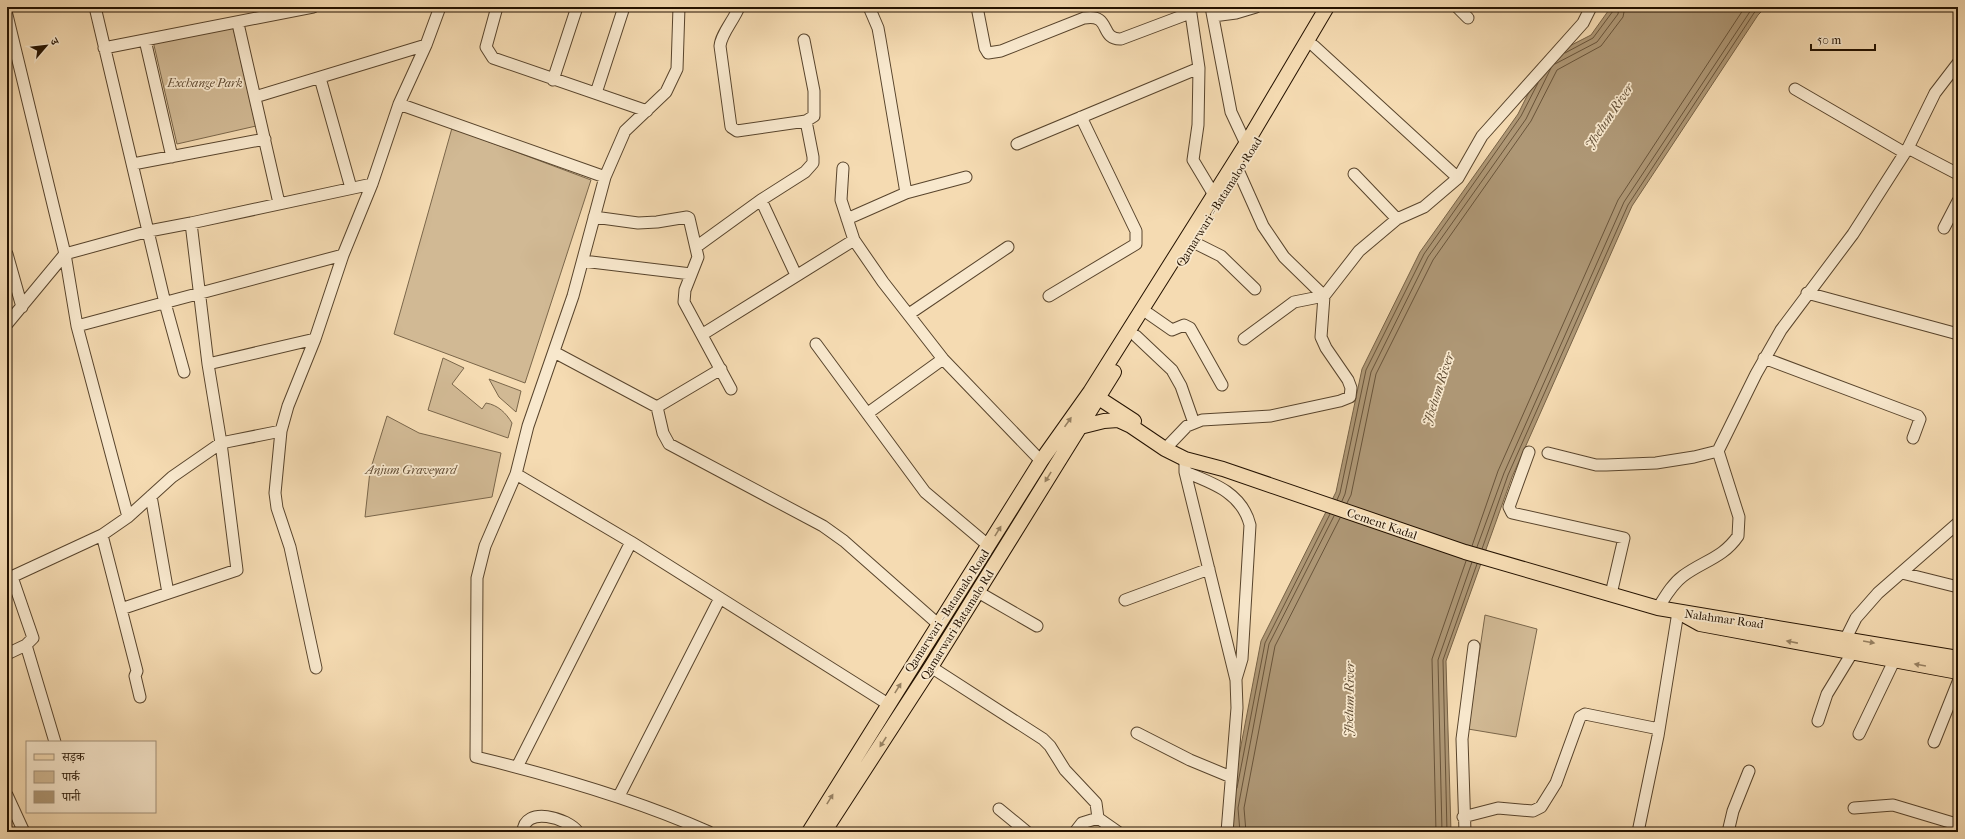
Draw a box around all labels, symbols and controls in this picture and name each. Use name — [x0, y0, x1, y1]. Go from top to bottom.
north arrow — [26, 26, 66, 66]
scale bar — [1811, 26, 1875, 52]
text: 50 m — [1817, 33, 1841, 47]
text: उ — [47, 35, 62, 48]
park label: Exchange Park — [166, 76, 243, 90]
water label: Jhelum River — [1582, 80, 1637, 151]
street label: Qamarwari - Batamaloo Road — [1173, 134, 1265, 269]
water label: Jhelum River — [1419, 350, 1457, 427]
one-way arrow — [1064, 417, 1072, 428]
park label: Anjum Graveyard — [364, 463, 458, 477]
one-way arrow — [1045, 471, 1052, 483]
street label: Cement Kadal — [1345, 505, 1420, 543]
one-way arrow — [994, 526, 1002, 536]
street label: Qamarwari - Batamalo Road — [902, 546, 992, 675]
street label: Qamarwari-Batamalo Rd — [917, 567, 997, 683]
street label: Nalahmar Road — [1683, 607, 1765, 632]
one-way arrow — [1786, 638, 1798, 644]
one-way arrow — [1863, 640, 1875, 646]
water label: Jhelum River — [1341, 660, 1357, 737]
one-way arrow — [1913, 662, 1926, 668]
one-way arrow — [894, 683, 902, 693]
one-way arrow — [879, 736, 887, 747]
legend — [26, 741, 156, 813]
text: सड़क — [61, 750, 86, 764]
text: पार्क — [61, 770, 81, 784]
text: पानी — [61, 789, 81, 804]
one-way arrow — [826, 793, 833, 805]

